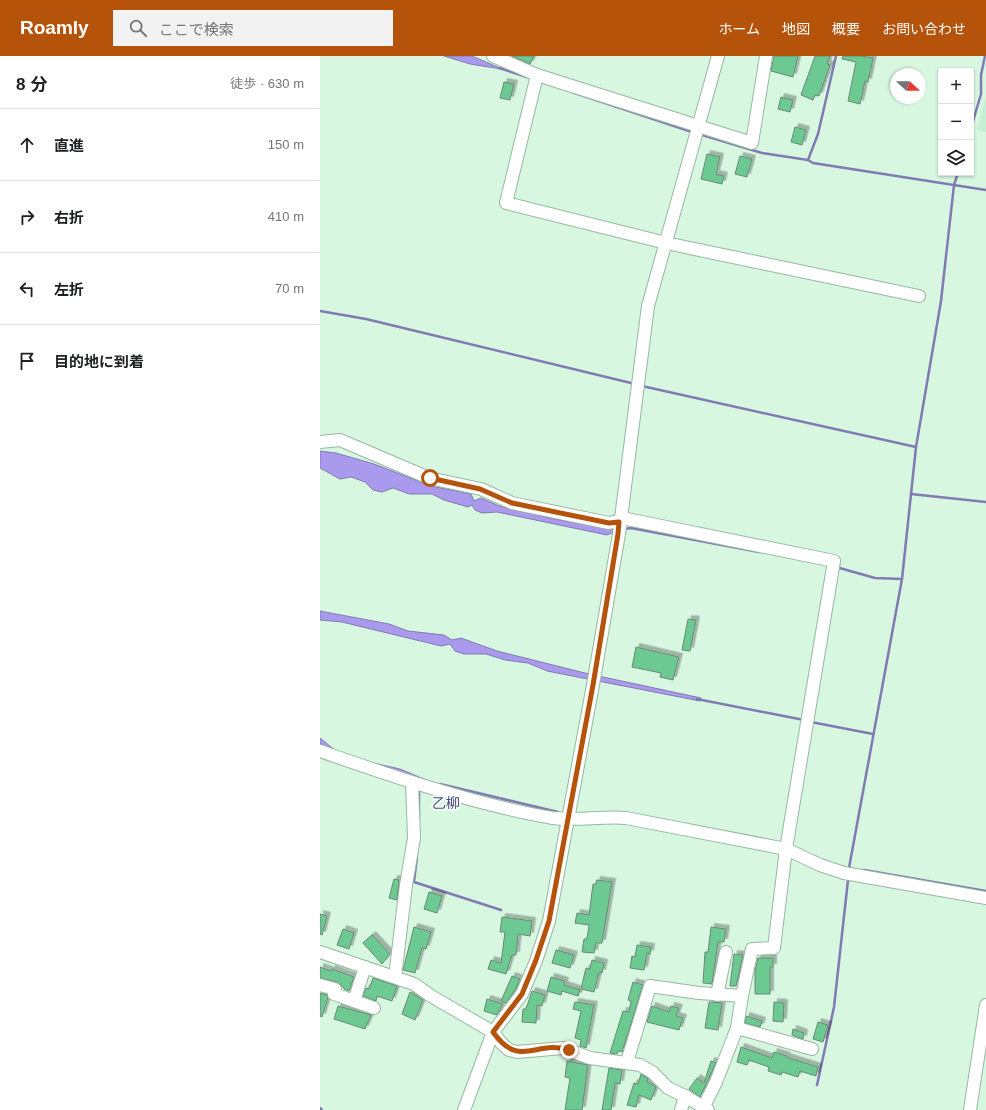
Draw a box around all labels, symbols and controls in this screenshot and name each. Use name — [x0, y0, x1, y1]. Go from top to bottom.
search box — [113, 10, 393, 46]
text: Roamly — [20, 17, 89, 38]
icon: search — [127, 17, 149, 39]
text: ここで検索 — [159, 21, 234, 38]
text: ホーム — [718, 21, 760, 37]
text: 地図 — [782, 21, 810, 37]
text: 概要 — [832, 21, 860, 37]
text: お問い合わせ — [882, 21, 966, 37]
north arrow — [890, 68, 926, 104]
map controls — [938, 68, 974, 176]
button: + — [938, 68, 974, 104]
text: 8 分 — [16, 75, 47, 94]
text: 徒歩 · 630 m — [230, 76, 304, 91]
button: − — [938, 104, 974, 140]
icon: ahead — [16, 134, 38, 156]
text: 直進 — [54, 137, 84, 154]
text: 150 m — [268, 137, 304, 152]
button: layers — [938, 140, 974, 176]
icon: right — [16, 206, 38, 228]
text: 右折 — [54, 209, 84, 226]
text: 410 m — [268, 209, 304, 224]
icon: left — [16, 278, 38, 300]
text: 左折 — [54, 281, 84, 298]
text: 70 m — [275, 281, 304, 296]
icon: arrive — [16, 350, 38, 372]
text: 目的地に到着 — [54, 353, 144, 370]
route start — [421, 469, 439, 487]
district label: 乙柳 — [432, 795, 460, 811]
route end — [560, 1041, 578, 1059]

